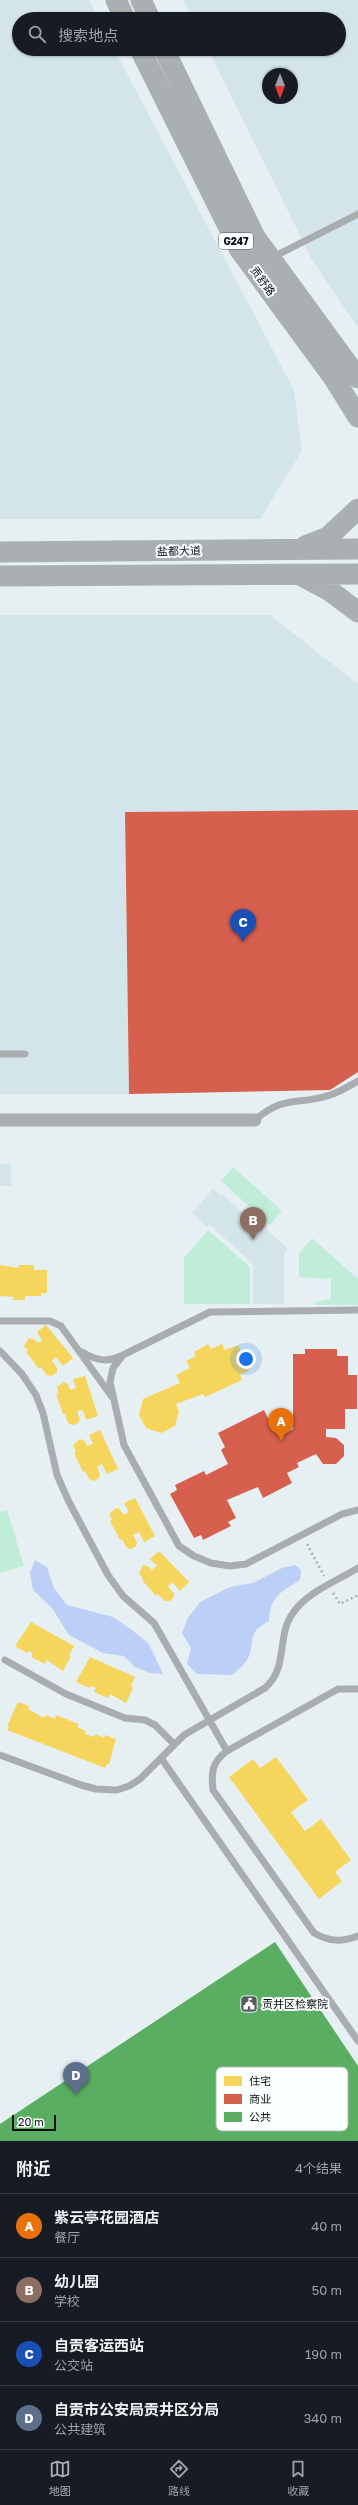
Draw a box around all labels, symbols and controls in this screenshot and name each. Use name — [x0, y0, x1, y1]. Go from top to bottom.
search box — [12, 12, 346, 56]
icon: search — [26, 23, 48, 45]
text: 搜索地点 — [58, 26, 118, 44]
north arrow — [262, 68, 298, 104]
road number: G247 — [219, 233, 253, 249]
street label: 贡舒路 — [248, 264, 278, 298]
street label: 盐都大道 — [157, 544, 201, 557]
pin: C — [230, 909, 256, 942]
pin: B — [240, 1207, 266, 1240]
your location — [236, 1349, 256, 1369]
pin: A — [268, 1408, 294, 1441]
public building icon: 贡井区检察院 — [239, 1994, 259, 2014]
place label: 贡井区检察院 — [262, 1997, 328, 2010]
pin: D — [63, 2062, 89, 2095]
legend — [216, 2067, 348, 2131]
text: 住宅 — [249, 2074, 271, 2087]
text: 商业 — [249, 2092, 271, 2105]
text: 公共 — [249, 2110, 271, 2123]
scale bar — [12, 2113, 56, 2132]
text: 20 m — [18, 2115, 44, 2128]
text: 附近 — [16, 2158, 50, 2179]
text: 4个结果 — [295, 2160, 342, 2176]
text: 紫云亭花园酒店 — [54, 2208, 159, 2226]
text: A — [24, 2218, 34, 2234]
text: 40 m — [311, 2218, 342, 2234]
text: 餐厅 — [54, 2229, 80, 2245]
text: 幼儿园 — [54, 2272, 99, 2290]
text: B — [24, 2282, 34, 2298]
text: 50 m — [312, 2282, 342, 2298]
text: 学校 — [54, 2293, 80, 2309]
text: 自贡客运西站 — [54, 2336, 144, 2354]
text: C — [24, 2346, 34, 2362]
text: 190 m — [305, 2346, 342, 2362]
text: 公交站 — [54, 2357, 93, 2373]
text: 自贡市公安局贡井区分局 — [54, 2400, 219, 2418]
text: D — [24, 2410, 34, 2426]
text: 340 m — [304, 2410, 342, 2426]
text: 公共建筑 — [54, 2421, 106, 2437]
tab: 地图 — [49, 2458, 71, 2498]
tab: 路线 — [168, 2458, 190, 2498]
tab: 收藏 — [287, 2458, 309, 2498]

